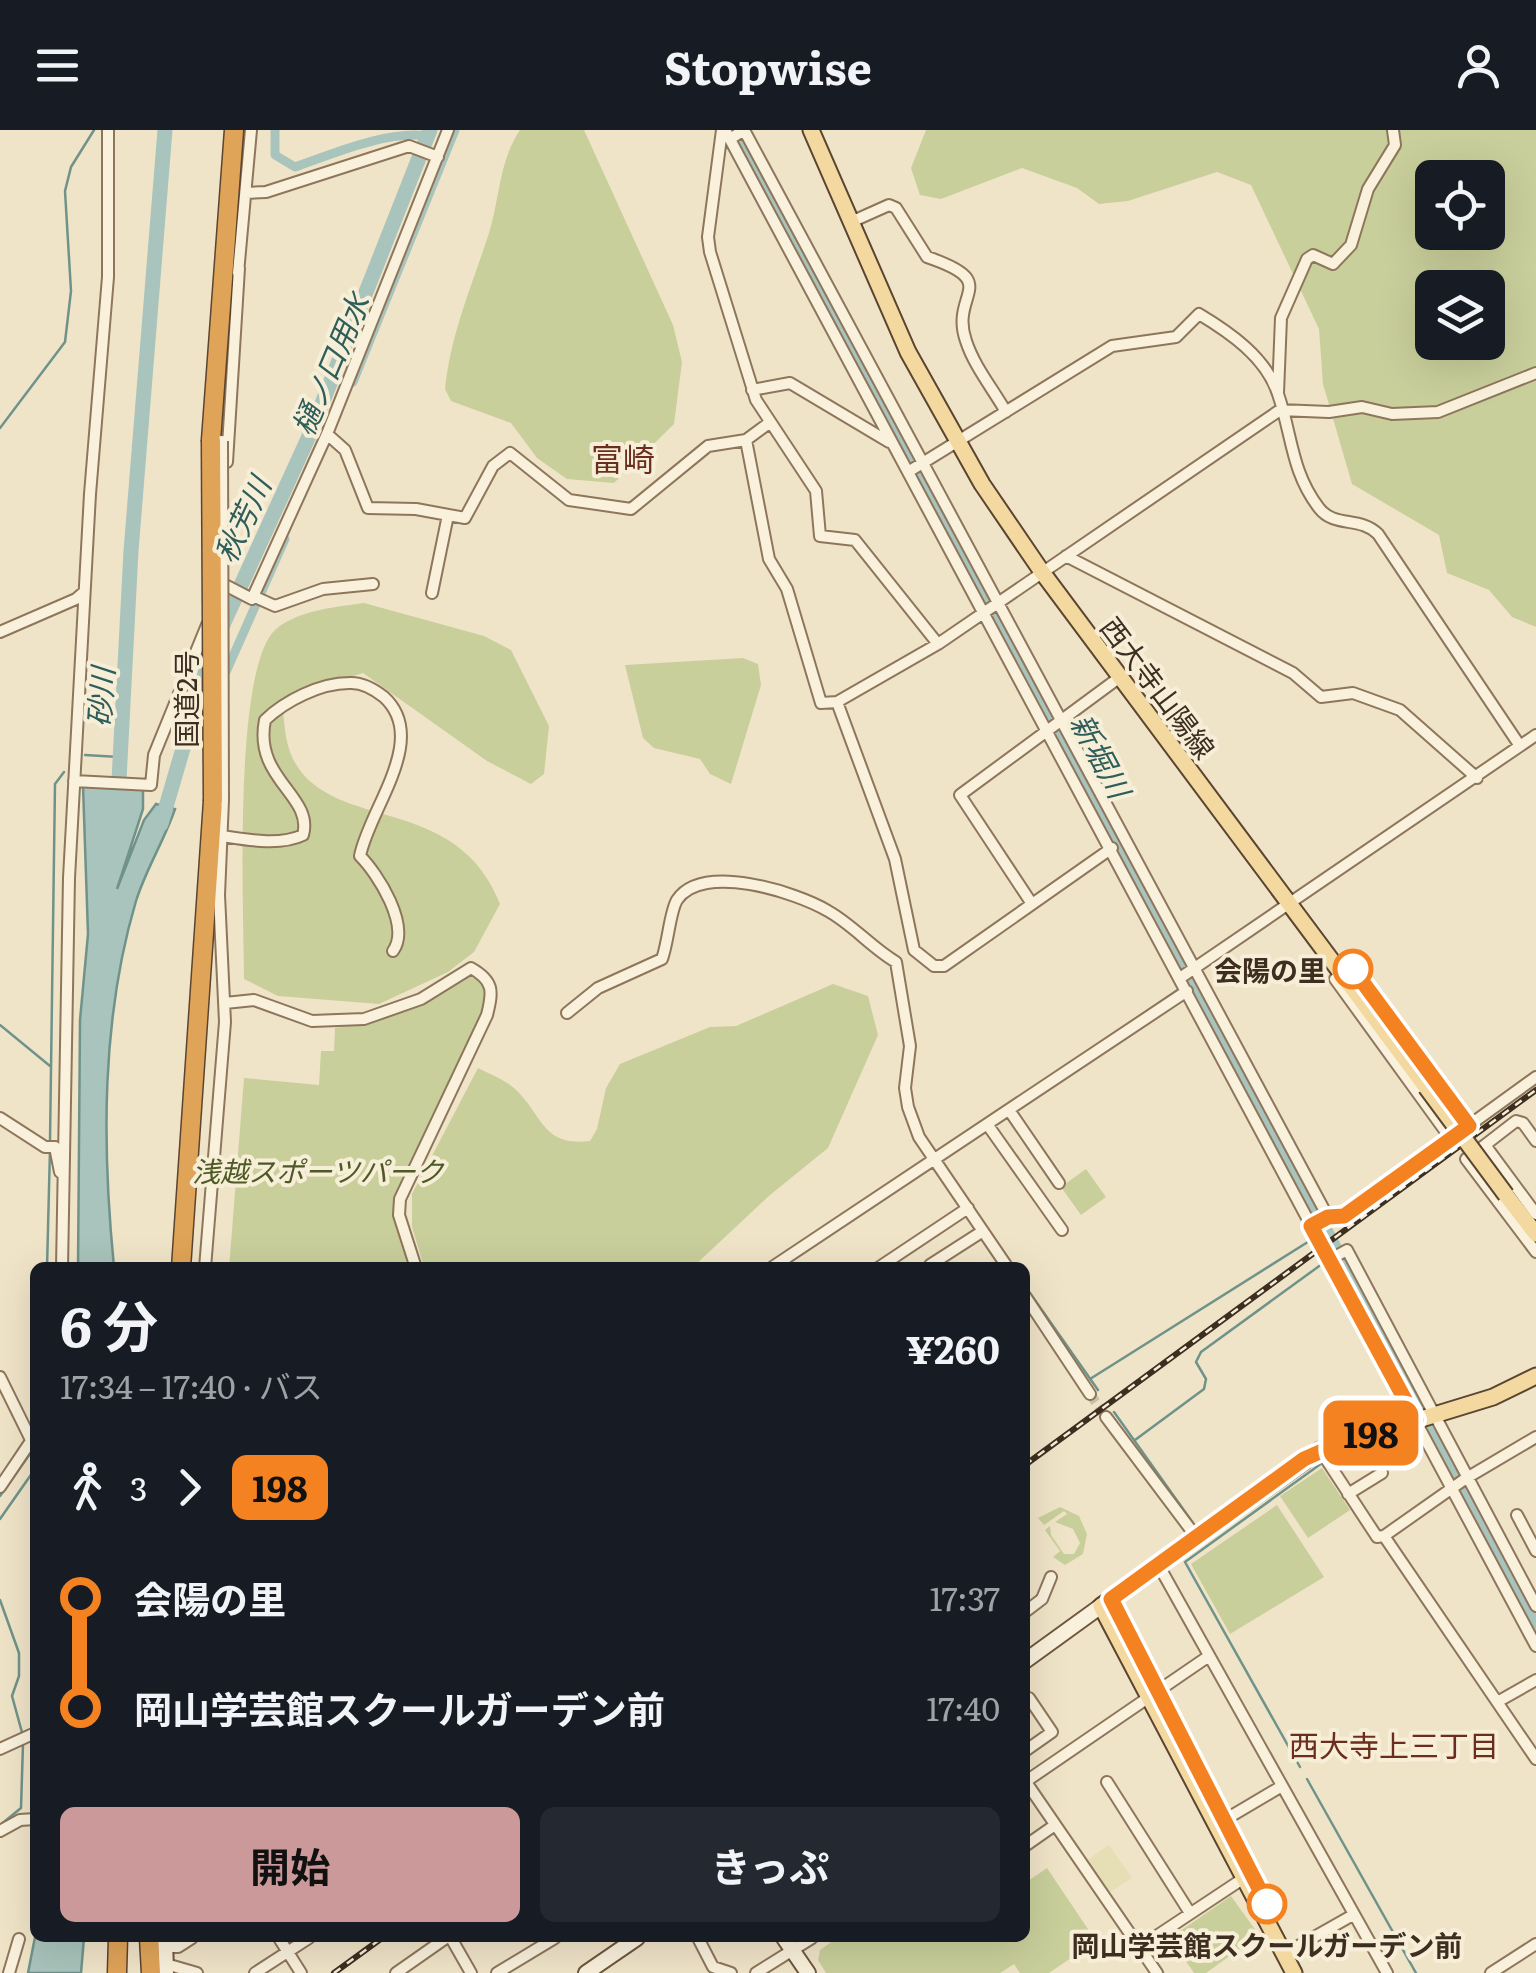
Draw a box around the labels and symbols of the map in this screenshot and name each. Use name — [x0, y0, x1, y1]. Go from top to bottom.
water label: 樋ノ口用水 — [279, 284, 380, 442]
district label: 富崎 — [591, 433, 655, 481]
water label: 秋芳川 — [202, 466, 281, 569]
street label: 西大寺山陽線 — [1092, 607, 1226, 767]
street label: 国道2号 — [164, 650, 206, 748]
water label: 砂川 — [75, 663, 123, 728]
water label: 新堀川 — [1061, 705, 1144, 808]
place label: 会陽の里 — [1214, 948, 1326, 990]
marker: 会陽の里 — [1334, 950, 1372, 988]
park label: 浅越スポーツパーク — [192, 1149, 445, 1191]
line badge: 198 — [1314, 1400, 1428, 1466]
district label: 西大寺上三丁目 — [1289, 1722, 1499, 1766]
marker: 岡山学芸館スクールガーデン前 — [1248, 1885, 1286, 1923]
place label: 岡山学芸館スクールガーデン前 — [1071, 1923, 1463, 1965]

